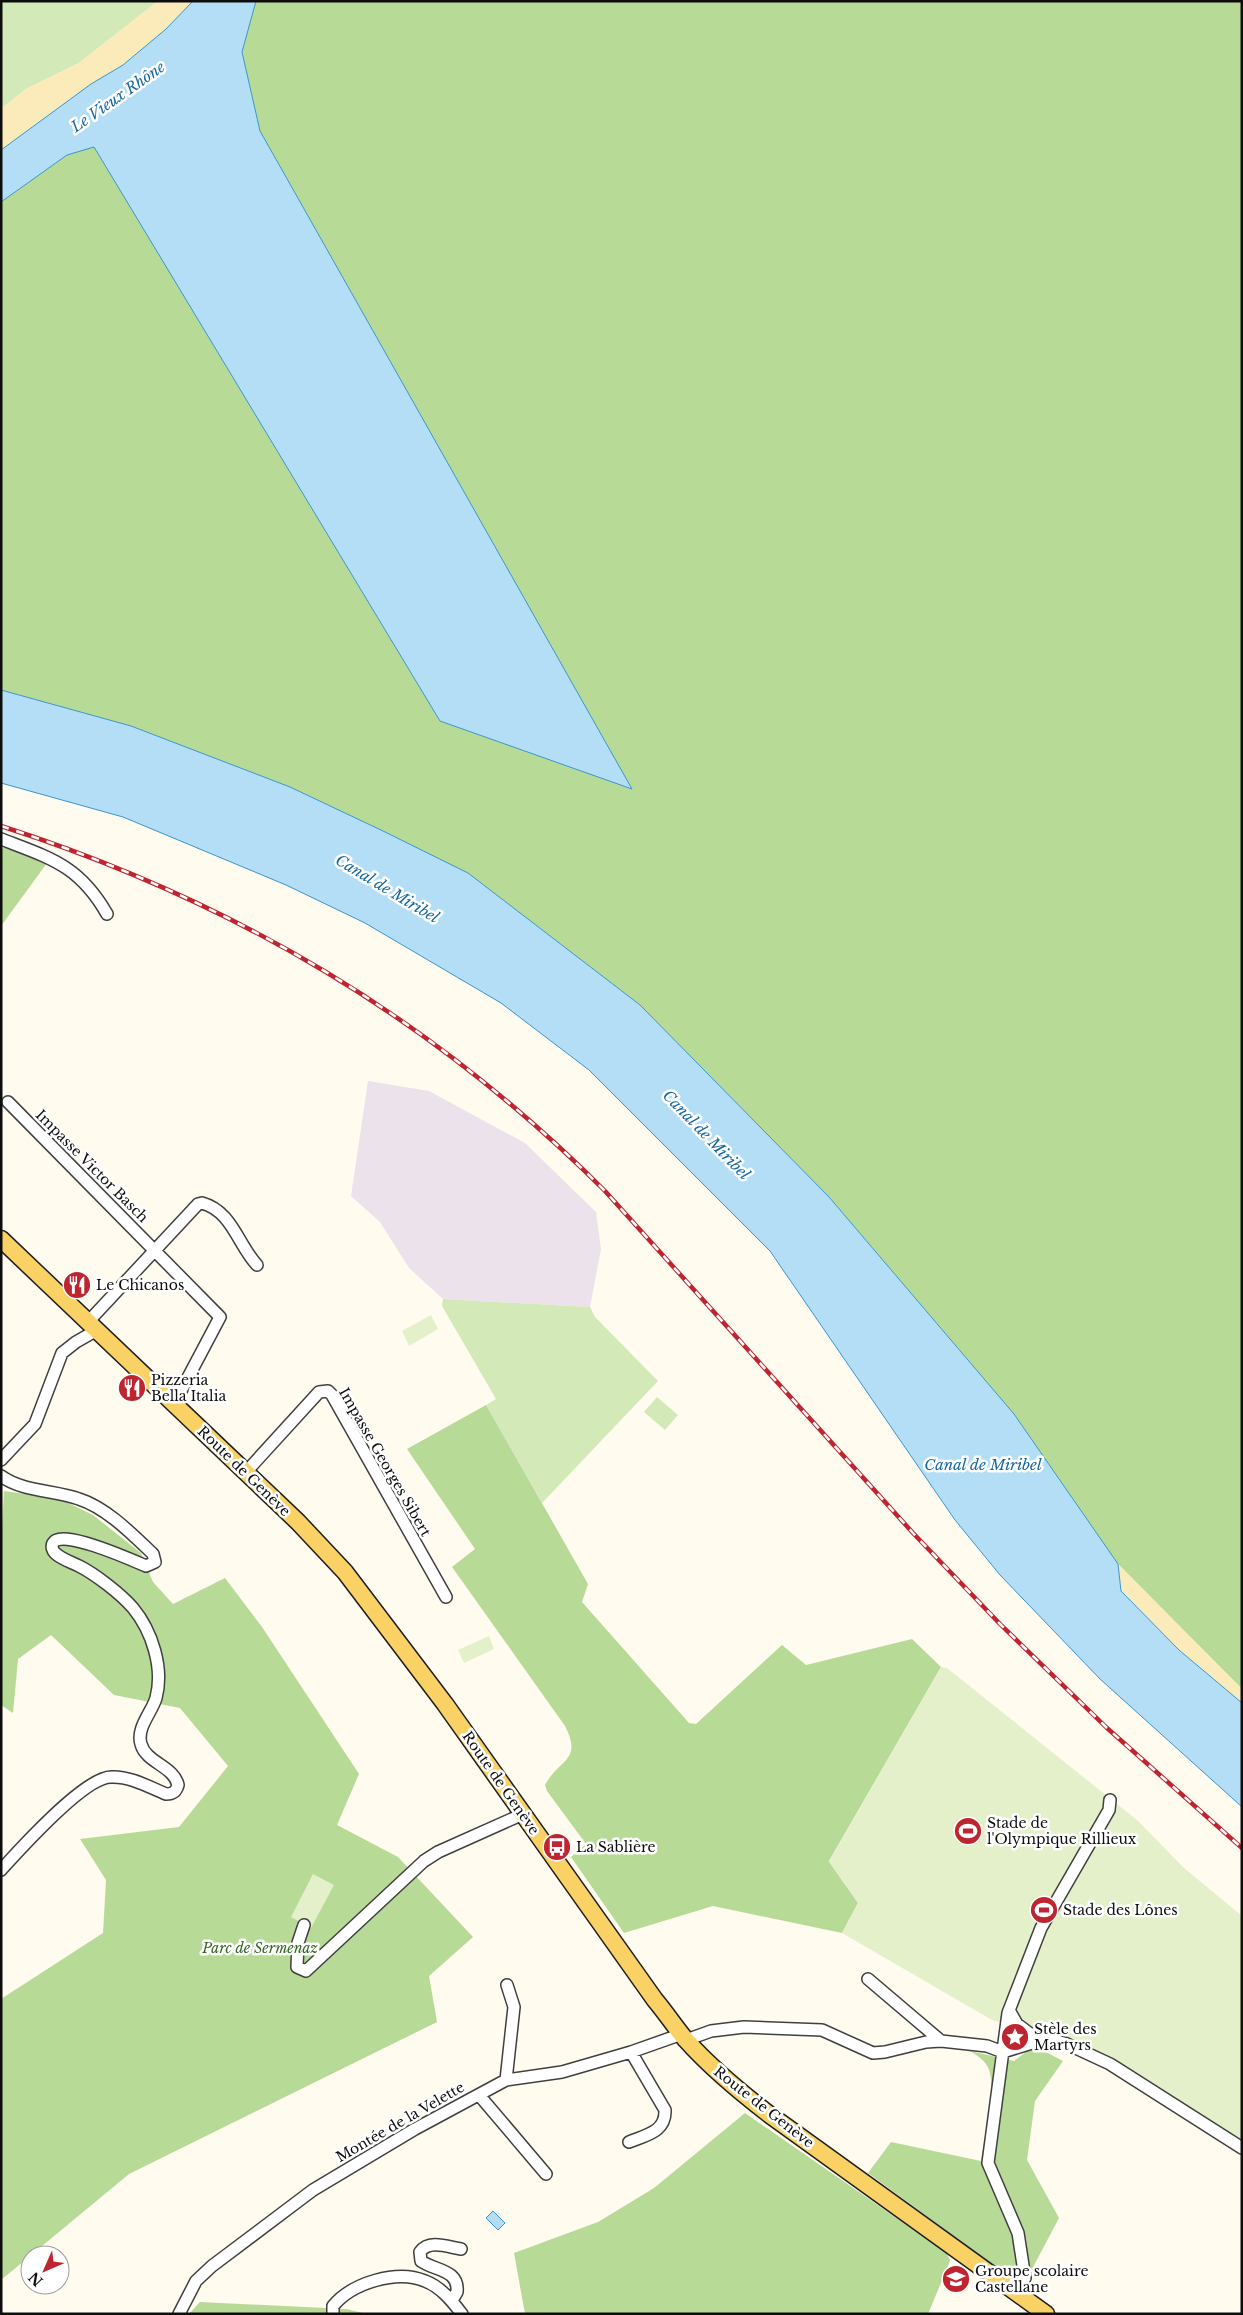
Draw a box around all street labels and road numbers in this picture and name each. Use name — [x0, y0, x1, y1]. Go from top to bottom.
street label: Impasse Victor Basch — [32, 1106, 152, 1226]
street label: Impasse Georges Sibert — [335, 1385, 435, 1540]
street label: Route de Genève — [194, 1422, 294, 1520]
street label: Route de Genève — [459, 1728, 543, 1838]
street label: Route de Genève — [710, 2062, 818, 2152]
street label: Montée de la Velette — [333, 2078, 467, 2166]

